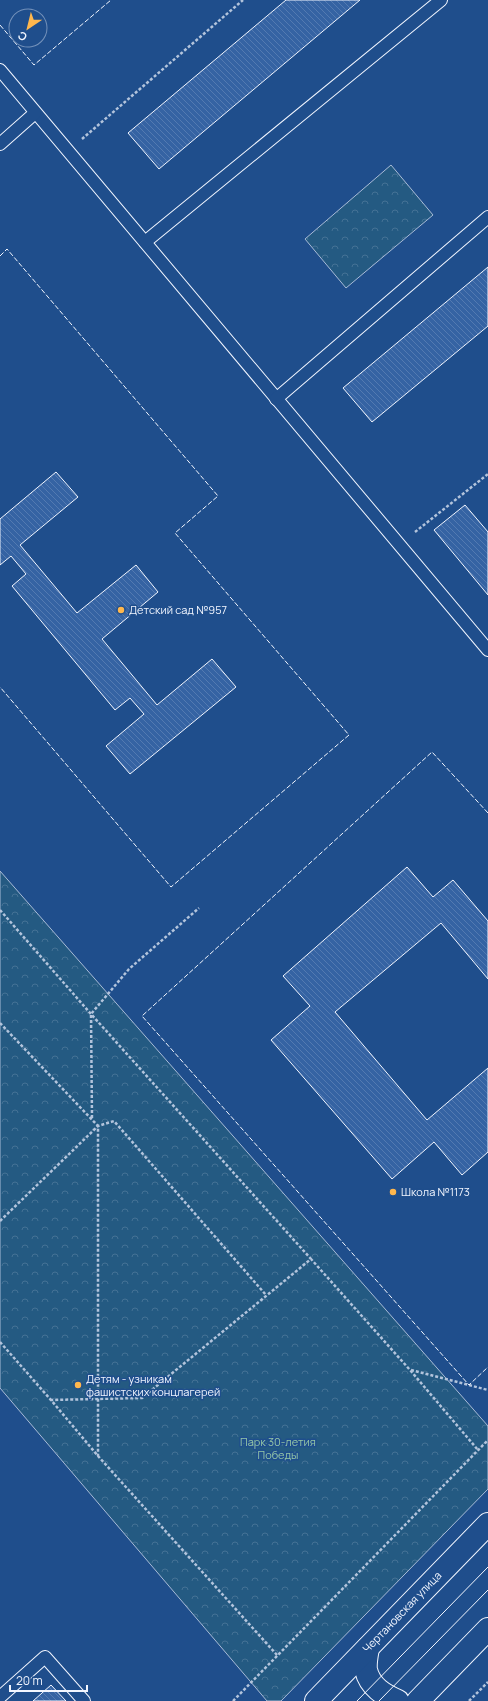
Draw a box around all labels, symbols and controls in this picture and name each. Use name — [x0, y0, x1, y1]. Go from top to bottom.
north arrow — [8, 8, 48, 48]
text: С — [14, 28, 30, 45]
place label: Детский сад №957 — [129, 602, 227, 617]
marker: Детский сад №957 — [116, 605, 126, 615]
place label: Школа №1173 — [401, 1184, 470, 1199]
marker: Школа №1173 — [388, 1187, 398, 1197]
place label: Детям - узникам фашистских концлагерей — [86, 1371, 220, 1399]
marker: Детям - узникам фашистских концлагерей — [73, 1380, 83, 1390]
park label: Парк 30-летия Победы — [240, 1434, 316, 1462]
street label: Чертановская улица — [359, 1568, 444, 1656]
scale bar — [10, 1667, 87, 1693]
text: 20 m — [16, 1672, 43, 1689]

